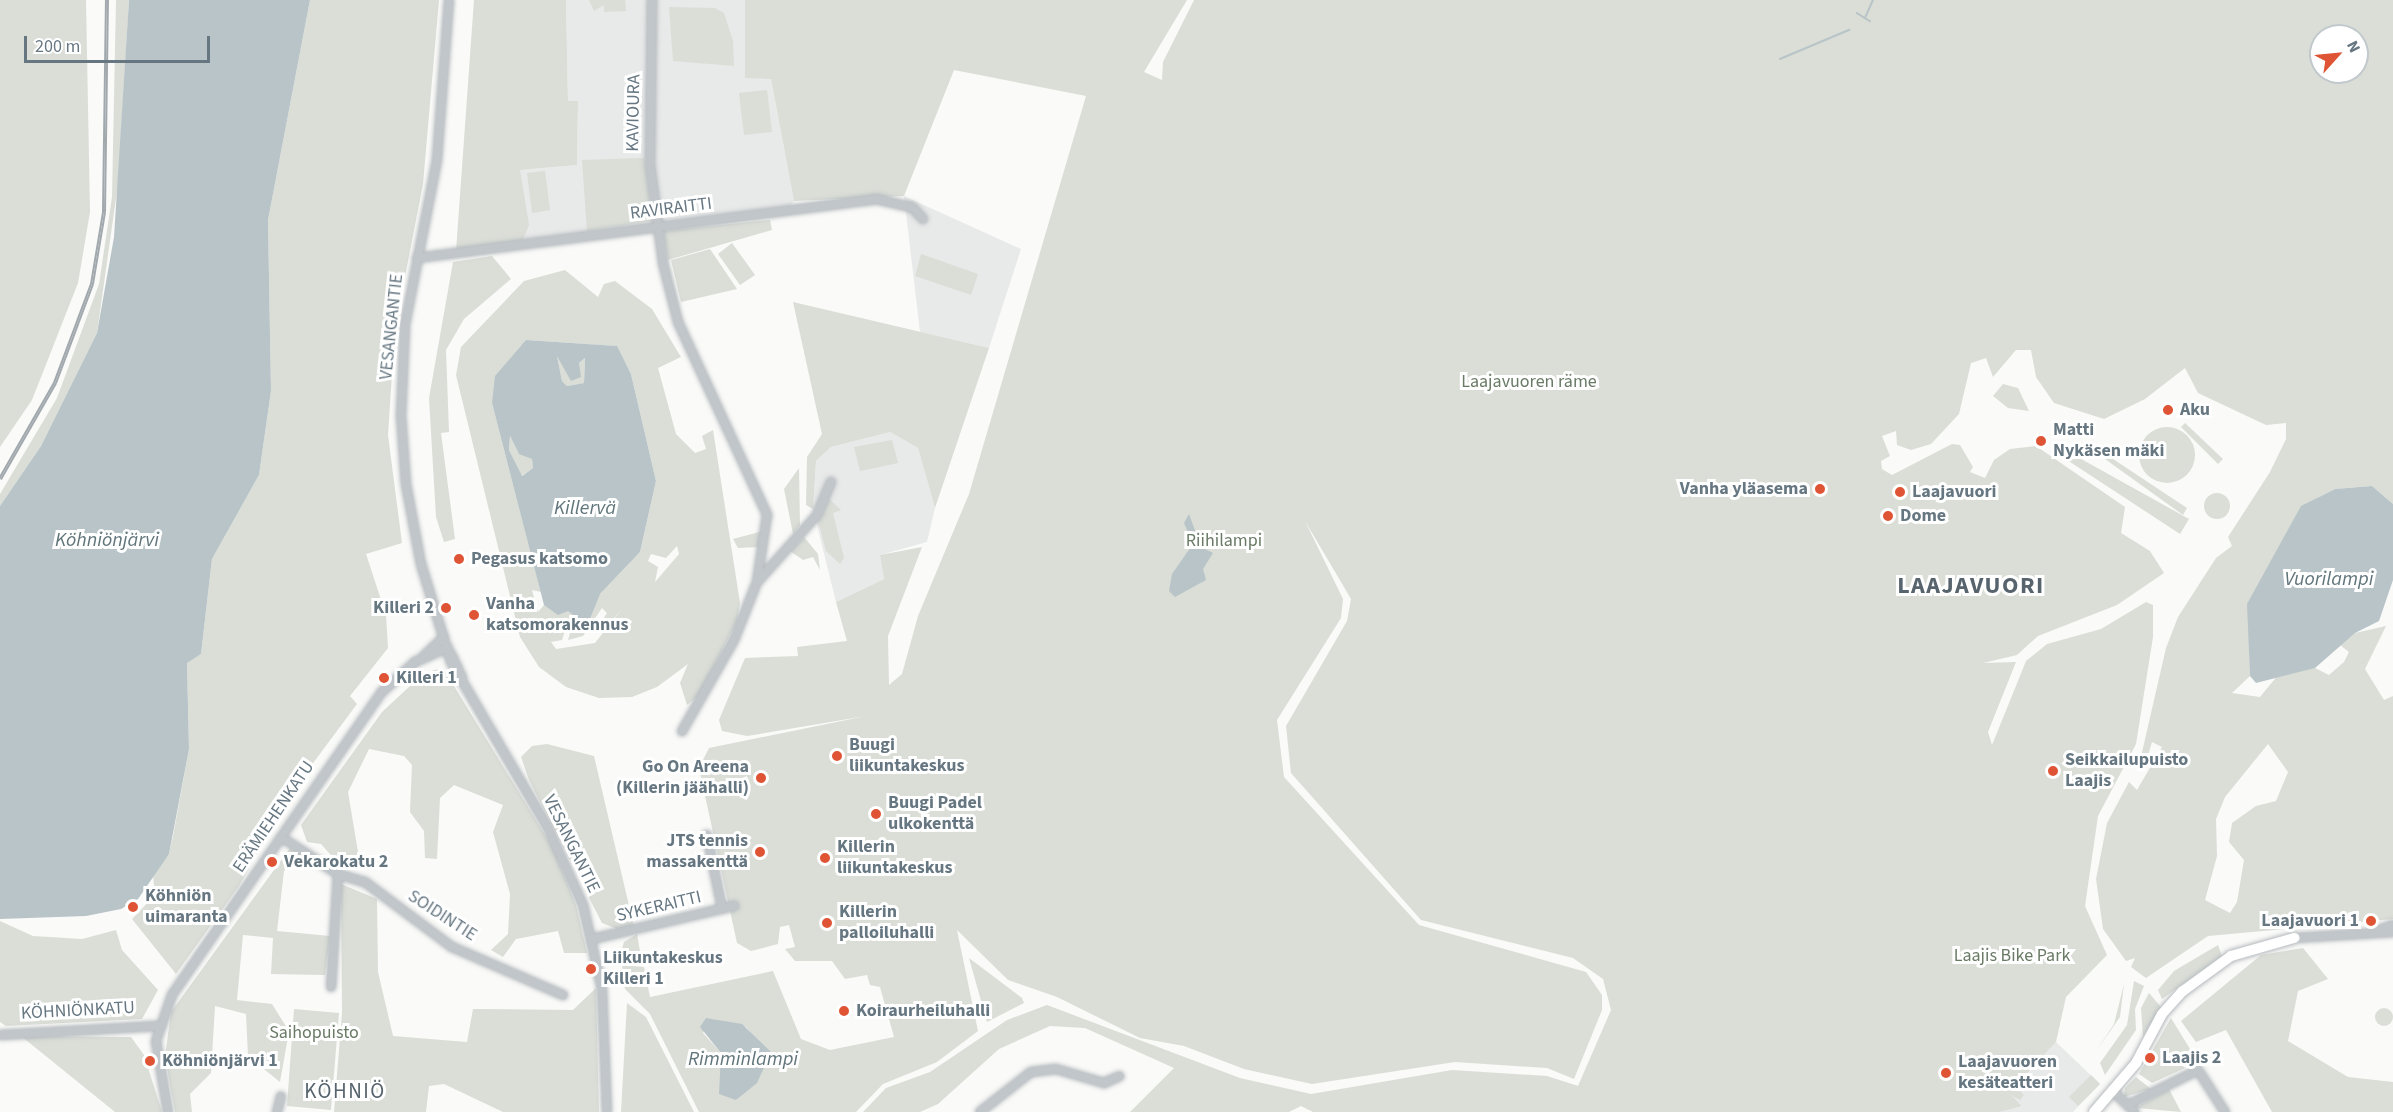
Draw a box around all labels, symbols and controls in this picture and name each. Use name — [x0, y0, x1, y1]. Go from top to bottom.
scale bar — [27, 24, 213, 62]
north arrow — [2309, 24, 2369, 84]
text: 200 m — [35, 34, 80, 59]
text: N — [2341, 37, 2365, 56]
street label: KAVIOURA — [623, 74, 645, 152]
street label: RAVIRAITTI — [629, 193, 713, 225]
street label: VESANGANTIE — [376, 273, 408, 381]
park label: Laajavuoren räme — [1461, 371, 1597, 393]
place label: Aku — [2180, 399, 2210, 421]
marker: Aku — [2161, 403, 2175, 417]
place label: Matti Nykäsen mäki — [2053, 420, 2164, 462]
marker: Matti Nykäsen mäki — [2034, 434, 2048, 448]
place label: Vanha yläasema — [1680, 478, 1808, 500]
place label: Laajavuori — [1912, 481, 1997, 503]
marker: Vanha yläasema — [1813, 482, 1827, 496]
marker: Laajavuori — [1893, 485, 1907, 499]
water label: Killervä — [554, 496, 616, 520]
place label: Dome — [1900, 505, 1946, 527]
marker: Dome — [1881, 509, 1895, 523]
water label: Köhniönjärvi — [55, 528, 159, 552]
park label: Riihilampi — [1186, 530, 1262, 552]
place label: Pegasus katsomo — [471, 548, 608, 570]
marker: Pegasus katsomo — [452, 552, 466, 566]
water label: Vuorilampi — [2285, 567, 2373, 591]
district label: LAAJAVUORI — [1897, 572, 2045, 600]
place label: Vanha katsomorakennus — [486, 594, 629, 636]
place label: Killeri 2 — [373, 597, 434, 619]
marker: Killeri 2 — [439, 601, 453, 615]
marker: Vanha katsomorakennus — [467, 608, 481, 622]
place label: Killeri 1 — [396, 667, 457, 689]
marker: Killeri 1 — [377, 671, 391, 685]
place label: Buugi liikuntakeskus — [849, 735, 965, 777]
marker: Buugi liikuntakeskus — [830, 749, 844, 763]
place label: Seikkailupuisto Laajis — [2065, 750, 2188, 792]
street label: ERÄMIEHENKATU — [229, 757, 319, 877]
place label: Go On Areena (Killerin jäähalli) — [616, 757, 749, 800]
marker: Seikkailupuisto Laajis — [2046, 764, 2060, 778]
marker: Go On Areena (Killerin jäähalli) — [754, 771, 768, 785]
street label: VESANGANTIE — [538, 792, 604, 896]
place label: Buugi Padel ulkokenttä — [888, 793, 982, 836]
marker: Buugi Padel ulkokenttä — [869, 807, 883, 821]
place label: JTS tennis massakenttä — [646, 831, 748, 874]
place label: Killerin liikuntakeskus — [837, 837, 953, 880]
marker: JTS tennis massakenttä — [753, 845, 767, 859]
place label: Vekarokatu 2 — [284, 851, 388, 873]
marker: Killerin liikuntakeskus — [818, 851, 832, 865]
marker: Vekarokatu 2 — [265, 855, 279, 869]
place label: Köhniön uimaranta — [145, 886, 228, 928]
street label: SOIDINTIE — [404, 886, 480, 946]
street label: SYKERAITTI — [614, 887, 704, 927]
marker: Köhniön uimaranta — [126, 900, 140, 914]
place label: Killerin palloiluhalli — [839, 902, 934, 944]
place label: Laajavuori 1 — [2261, 910, 2359, 932]
marker: Laajavuori 1 — [2364, 914, 2378, 928]
marker: Killerin palloiluhalli — [820, 916, 834, 930]
park label: Laajis Bike Park — [1954, 945, 2070, 967]
place label: Liikuntakeskus Killeri 1 — [603, 948, 723, 990]
marker: Liikuntakeskus Killeri 1 — [584, 962, 598, 976]
street label: KÖHNIÖNKATU — [21, 997, 135, 1025]
place label: Koiraurheiluhalli — [856, 1000, 990, 1022]
marker: Koiraurheiluhalli — [837, 1004, 851, 1018]
park label: Saihopuisto — [269, 1022, 359, 1044]
water label: Rimminlampi — [688, 1047, 798, 1071]
place label: Laajis 2 — [2162, 1047, 2221, 1069]
place label: Köhniönjärvi 1 — [162, 1050, 278, 1072]
marker: Laajis 2 — [2143, 1051, 2157, 1065]
place label: Laajavuoren kesäteatteri — [1958, 1052, 2057, 1094]
marker: Köhniönjärvi 1 — [143, 1054, 157, 1068]
marker: Laajavuoren kesäteatteri — [1939, 1066, 1953, 1080]
district label: KÖHNIÖ — [304, 1078, 386, 1104]

